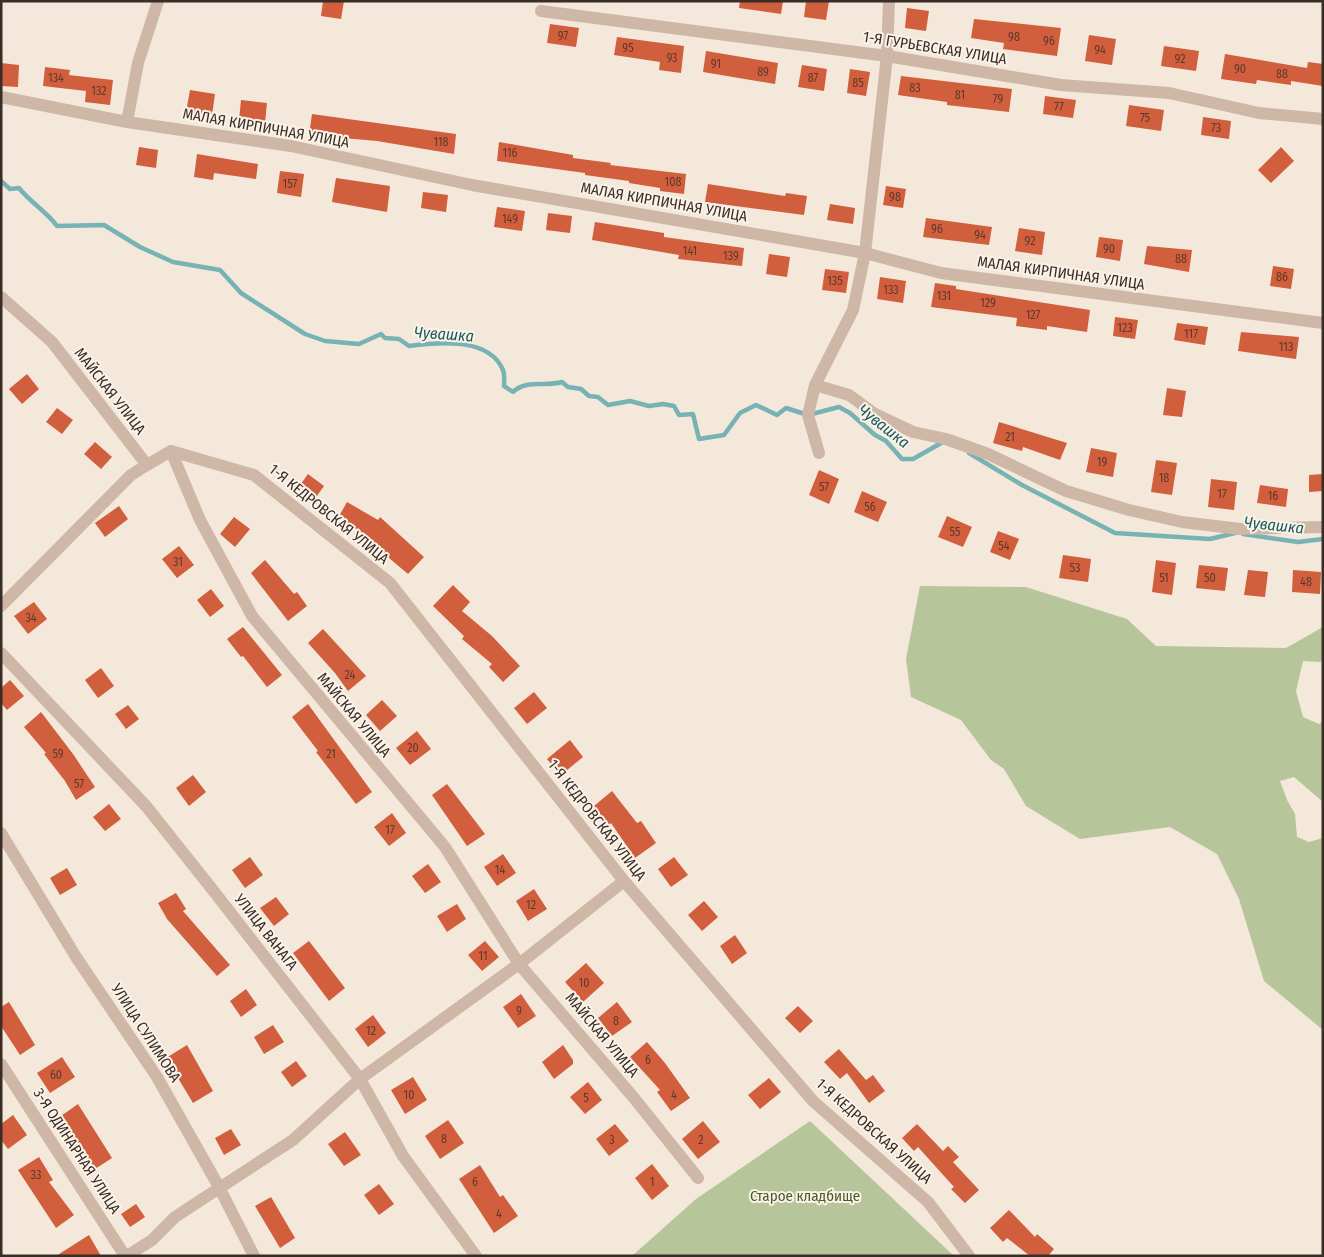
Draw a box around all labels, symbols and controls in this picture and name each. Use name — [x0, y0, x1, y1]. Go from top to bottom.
street label: 1-Я ГУРЬЕВСКАЯ УЛИЦА — [862, 28, 1008, 68]
house number: 97 — [558, 29, 568, 43]
house number: 98 — [1008, 30, 1020, 44]
house number: 96 — [1043, 34, 1055, 48]
house number: 95 — [622, 41, 634, 55]
house number: 94 — [1094, 43, 1106, 57]
house number: 93 — [666, 51, 678, 65]
house number: 92 — [1175, 52, 1185, 66]
house number: 91 — [711, 57, 721, 71]
house number: 90 — [1234, 62, 1246, 76]
house number: 89 — [757, 65, 769, 79]
house number: 88 — [1276, 67, 1288, 81]
house number: 134 — [48, 71, 64, 85]
house number: 87 — [808, 71, 818, 85]
house number: 85 — [852, 76, 864, 90]
house number: 83 — [909, 81, 921, 95]
house number: 132 — [91, 84, 107, 98]
house number: 81 — [955, 88, 965, 102]
house number: 79 — [993, 92, 1003, 106]
house number: 77 — [1054, 100, 1064, 114]
street label: МАЛАЯ КИРПИЧНАЯ УЛИЦА — [181, 104, 351, 152]
house number: 75 — [1140, 111, 1151, 125]
house number: 73 — [1211, 121, 1221, 135]
house number: 118 — [433, 135, 449, 149]
house number: 116 — [502, 146, 518, 160]
house number: 108 — [665, 175, 681, 189]
house number: 157 — [283, 177, 298, 191]
street label: МАЛАЯ КИРПИЧНАЯ УЛИЦА — [579, 178, 749, 226]
house number: 98 — [889, 190, 901, 204]
house number: 149 — [502, 212, 518, 226]
house number: 96 — [931, 222, 943, 236]
house number: 94 — [974, 228, 986, 242]
house number: 92 — [1025, 234, 1035, 248]
house number: 90 — [1103, 242, 1115, 256]
house number: 141 — [683, 244, 697, 258]
house number: 139 — [723, 249, 739, 263]
street label: МАЛАЯ КИРПИЧНАЯ УЛИЦА — [976, 252, 1146, 294]
house number: 88 — [1175, 252, 1187, 266]
house number: 86 — [1276, 270, 1288, 284]
house number: 135 — [827, 274, 843, 288]
house number: 133 — [883, 283, 899, 297]
house number: 131 — [937, 289, 951, 303]
house number: 129 — [980, 296, 996, 310]
house number: 127 — [1026, 308, 1041, 322]
house number: 123 — [1117, 321, 1133, 335]
water label: Чувашка — [413, 322, 475, 346]
house number: 117 — [1184, 327, 1198, 341]
house number: 113 — [1279, 340, 1293, 354]
street label: МАЙСКАЯ УЛИЦА — [71, 344, 149, 438]
water label: Чувашка — [855, 400, 913, 452]
house number: 21 — [1005, 430, 1015, 444]
house number: 19 — [1097, 455, 1107, 469]
street label: 1-Я КЕДРОВСКАЯ УЛИЦА — [265, 460, 393, 568]
house number: 18 — [1159, 471, 1169, 485]
house number: 57 — [819, 480, 829, 494]
house number: 17 — [1217, 487, 1227, 501]
house number: 16 — [1268, 489, 1278, 503]
house number: 56 — [864, 500, 876, 514]
water label: Чувашка — [1243, 512, 1305, 538]
house number: 55 — [950, 525, 961, 539]
house number: 54 — [998, 539, 1010, 553]
house number: 31 — [173, 555, 183, 569]
house number: 53 — [1070, 561, 1080, 575]
house number: 51 — [1159, 571, 1169, 585]
house number: 50 — [1204, 571, 1216, 585]
house number: 48 — [1300, 575, 1312, 589]
house number: 34 — [25, 611, 37, 625]
house number: 24 — [345, 668, 356, 682]
street label: МАЙСКАЯ УЛИЦА — [313, 669, 395, 761]
house number: 20 — [407, 741, 419, 755]
house number: 59 — [52, 747, 64, 761]
house number: 21 — [326, 747, 336, 761]
street label: 1-Я КЕДРОВСКАЯ УЛИЦА — [544, 756, 650, 884]
house number: 57 — [74, 777, 84, 791]
house number: 17 — [385, 823, 395, 837]
house number: 14 — [495, 863, 505, 877]
street label: УЛИЦА ВАНАГА — [230, 890, 301, 974]
house number: 12 — [526, 898, 536, 912]
house number: 11 — [478, 949, 488, 963]
house number: 10 — [579, 976, 589, 990]
street label: УЛИЦА СУЛИМОВА — [107, 980, 185, 1086]
street label: МАЙСКАЯ УЛИЦА — [561, 989, 643, 1081]
house number: 9 — [516, 1004, 522, 1018]
house number: 8 — [613, 1014, 619, 1028]
house number: 12 — [366, 1024, 376, 1038]
house number: 6 — [645, 1053, 651, 1067]
house number: 60 — [50, 1068, 62, 1082]
street label: 1-Я КЕДРОВСКАЯ УЛИЦА — [813, 1074, 935, 1188]
street label: 3-Я ОДИНАРНАЯ УЛИЦА — [30, 1085, 124, 1217]
house number: 10 — [404, 1088, 414, 1102]
house number: 4 — [671, 1088, 677, 1102]
house number: 5 — [583, 1091, 589, 1105]
house number: 8 — [441, 1132, 447, 1146]
house number: 3 — [609, 1133, 615, 1147]
house number: 2 — [698, 1133, 704, 1147]
house number: 33 — [31, 1168, 41, 1182]
house number: 6 — [472, 1175, 478, 1189]
house number: 1 — [650, 1175, 654, 1189]
park label: Старое кладбище — [750, 1187, 860, 1205]
house number: 4 — [496, 1207, 502, 1221]

